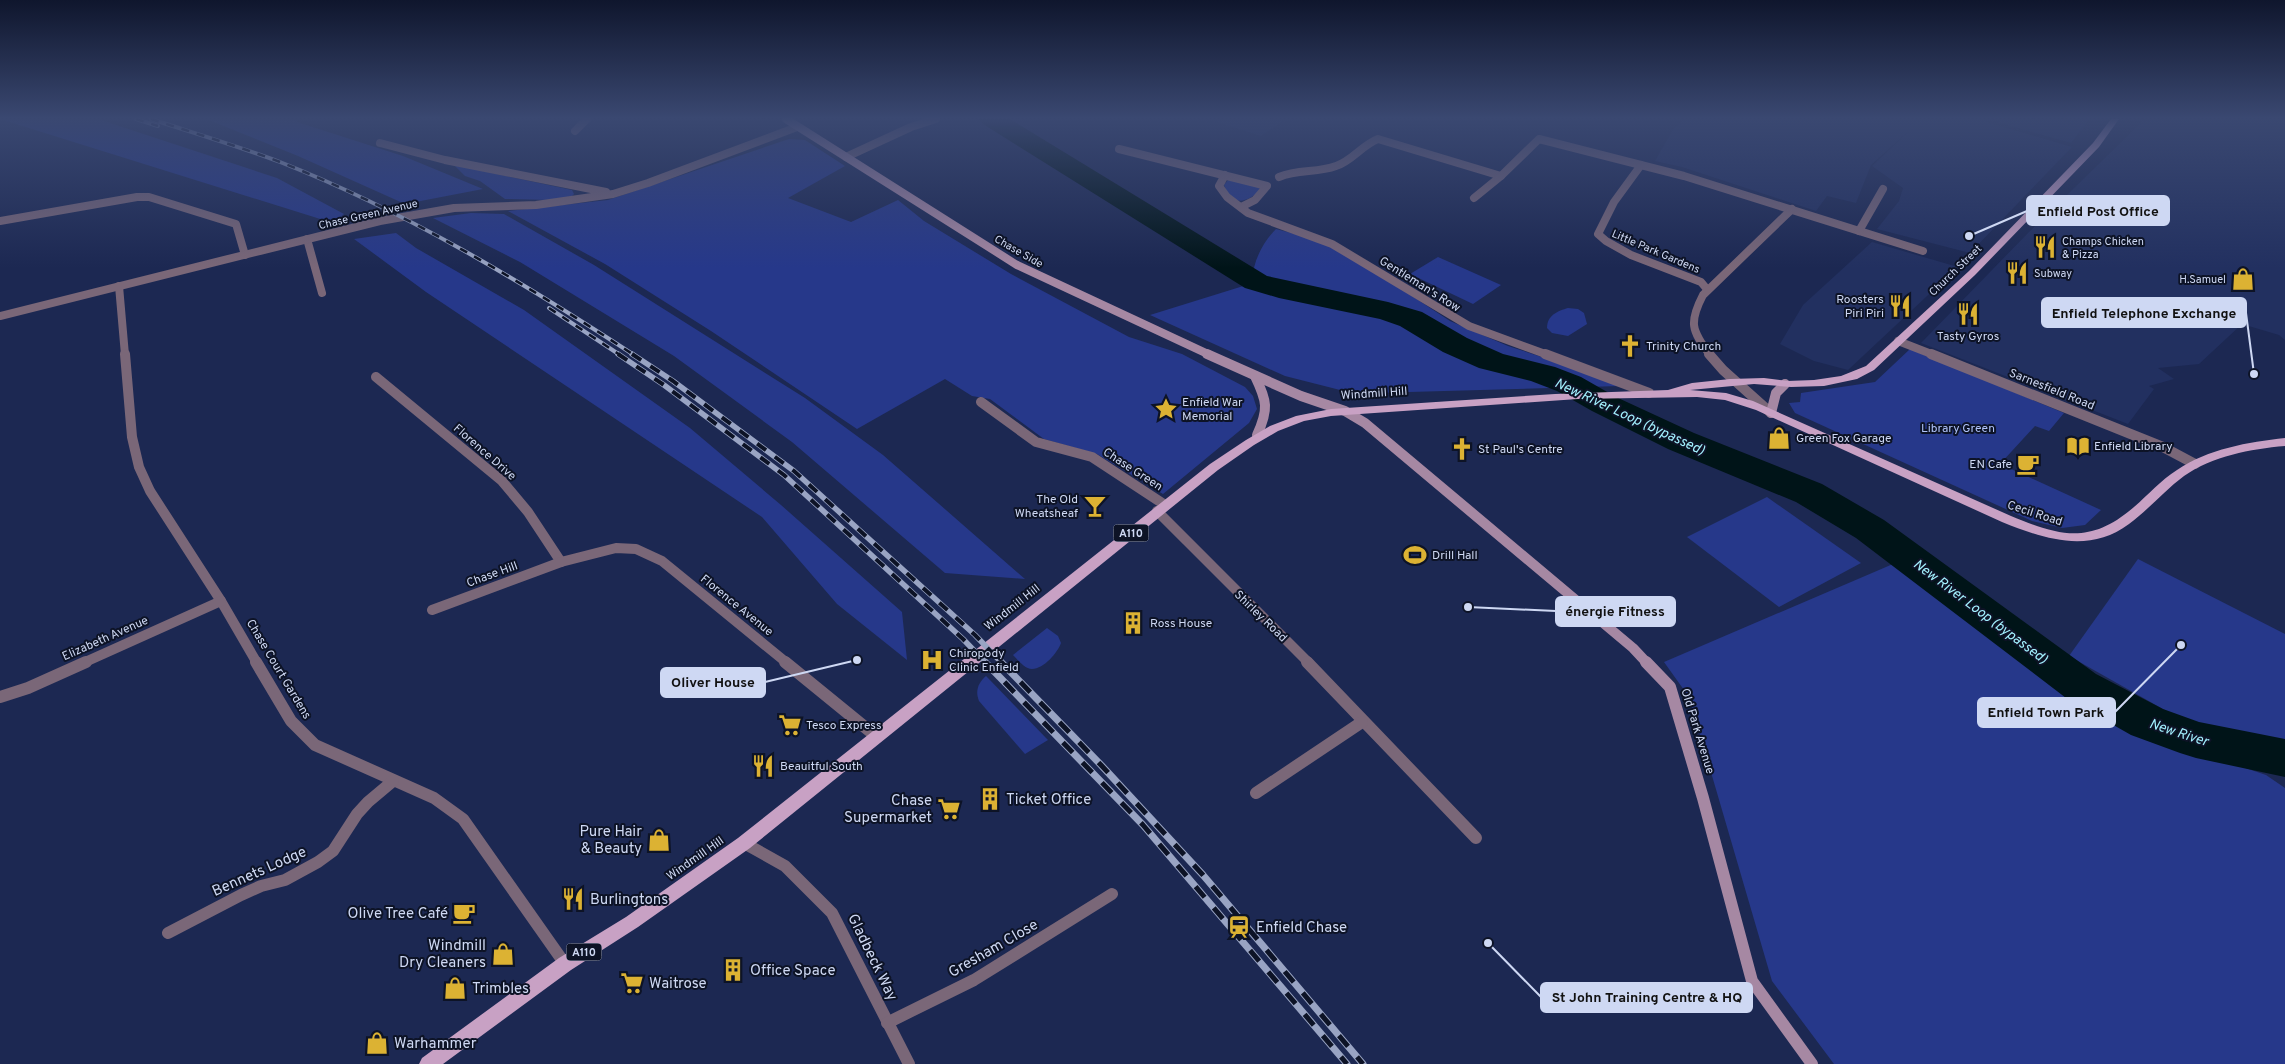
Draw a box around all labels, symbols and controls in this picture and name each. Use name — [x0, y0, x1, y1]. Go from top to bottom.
callout: Enfield Post Office — [2027, 196, 2169, 225]
street label: Chase Green Avenue — [317, 197, 419, 233]
text: Enfield Post Office — [2037, 204, 2159, 221]
street label: Little Park Gardens — [1609, 227, 1702, 277]
street label: Chase Side — [992, 232, 1046, 272]
restaurant icon: Champs Chicken & Pizza — [2032, 234, 2058, 260]
place label: Champs Chicken & Pizza — [2062, 235, 2144, 262]
street label: Church Street — [1926, 242, 1985, 299]
street label: Gentleman's Row — [1376, 253, 1463, 316]
restaurant icon: Subway — [2004, 260, 2030, 286]
shop icon: H.Samuel — [2230, 266, 2256, 292]
place label: Subway — [2034, 267, 2072, 281]
place label: H.Samuel — [2179, 273, 2226, 287]
place label: Roosters Piri Piri — [1836, 292, 1884, 322]
restaurant icon: Roosters Piri Piri — [1887, 293, 1913, 319]
callout: Enfield Telephone Exchange — [2042, 298, 2246, 327]
restaurant icon: Tasty Gyros — [1955, 301, 1981, 327]
text: Enfield Telephone Exchange — [2052, 306, 2237, 323]
place label: Tasty Gyros — [1937, 329, 1999, 345]
church icon: Trinity Church — [1617, 333, 1643, 359]
place label: Trinity Church — [1646, 339, 1721, 355]
street label: Sarnesfield Road — [2006, 365, 2097, 414]
water label: New River Loop (bypassed) — [1552, 375, 1707, 460]
street label: Windmill Hill — [1340, 384, 1408, 404]
place label: Enfield War Memorial — [1182, 395, 1243, 425]
place icon: Enfield War Memorial — [1153, 396, 1179, 422]
street label: Florence Drive — [450, 421, 519, 484]
park label: Library Green — [1921, 421, 1995, 437]
shop icon: Green Fox Garage — [1766, 425, 1792, 451]
place label: Green Fox Garage — [1796, 431, 1892, 447]
library icon: Enfield Library — [2065, 433, 2091, 459]
church icon: St Paul's Centre — [1449, 436, 1475, 462]
place label: Enfield Library — [2094, 439, 2173, 455]
place label: St Paul's Centre — [1478, 442, 1563, 458]
street label: Chase Green — [1099, 445, 1165, 495]
cafe icon: EN Cafe — [2015, 451, 2041, 477]
place label: EN Cafe — [1969, 457, 2012, 473]
place label: The Old Wheatsheaf — [1015, 492, 1078, 522]
bar icon: The Old Wheatsheaf — [1082, 493, 1108, 519]
street label: Cecil Road — [2005, 497, 2064, 530]
road number: A110 — [1114, 524, 1148, 542]
sports icon: Drill Hall — [1402, 542, 1428, 568]
place label: Drill Hall — [1432, 548, 1478, 564]
water label: New River Loop (bypassed) — [1910, 556, 2051, 668]
street label: Chase Hill — [465, 558, 520, 592]
street label: Florence Avenue — [697, 571, 776, 640]
street label: Windmill Hill — [981, 581, 1044, 635]
street label: Shirley Road — [1230, 587, 1290, 646]
callout: énergie Fitness — [1556, 597, 1675, 626]
text: énergie Fitness — [1565, 604, 1665, 621]
building icon: Ross House — [1120, 610, 1146, 636]
street label: Elizabeth Avenue — [60, 613, 151, 665]
place label: Ross House — [1150, 616, 1212, 632]
street label: Chase Court Gardens — [242, 617, 314, 723]
place label: Chiropody Clinic Enfield — [949, 646, 1019, 676]
hospital icon: Chiropody Clinic Enfield — [919, 647, 945, 673]
callout: Oliver House — [661, 668, 765, 697]
text: Oliver House — [671, 675, 755, 692]
street label: Old Park Avenue — [1676, 687, 1718, 776]
callout: Enfield Town Park — [1978, 698, 2115, 727]
text: Enfield Town Park — [1988, 705, 2105, 722]
supermarket icon: Tesco Express — [777, 712, 803, 738]
water label: New River — [2147, 716, 2212, 751]
place label: Tesco Express — [806, 718, 882, 734]
restaurant icon: Beauitful South — [750, 753, 776, 779]
place label: Beauitful South — [780, 759, 863, 775]
building icon: Ticket Office — [977, 786, 1003, 812]
place label: Ticket Office — [1006, 791, 1091, 810]
place label: Chase Supermarket — [844, 792, 932, 828]
supermarket icon: Chase Supermarket — [936, 796, 962, 822]
place label: Pure Hair & Beauty — [580, 823, 642, 859]
shop icon: Pure Hair & Beauty — [646, 827, 672, 853]
street label: Windmill Hill — [664, 833, 728, 885]
street label: Bennets Lodge — [209, 843, 310, 902]
restaurant icon: Burlingtons — [560, 886, 586, 912]
place label: Burlingtons — [590, 891, 668, 910]
cafe icon: Olive Tree Café — [451, 900, 477, 926]
place label: Olive Tree Café — [348, 905, 448, 924]
street label: Gladbeck Way — [842, 911, 901, 1004]
station icon: Enfield Chase — [1226, 914, 1252, 940]
street label: Gresham Close — [946, 916, 1042, 983]
place label: Enfield Chase — [1256, 919, 1347, 938]
place label: Windmill Dry Cleaners — [399, 937, 486, 973]
shop icon: Windmill Dry Cleaners — [490, 941, 516, 967]
road number: A110 — [566, 944, 602, 960]
building icon: Office Space — [720, 957, 746, 983]
place label: Office Space — [750, 962, 836, 981]
supermarket icon: Waitrose — [619, 970, 645, 996]
shop icon: Trimbles — [442, 975, 468, 1001]
place label: Waitrose — [649, 975, 707, 994]
place label: Trimbles — [472, 980, 529, 999]
callout: St John Training Centre & HQ — [1541, 983, 1752, 1012]
text: St John Training Centre & HQ — [1552, 990, 1742, 1007]
shop icon: Warhammer — [364, 1030, 390, 1056]
place label: Warhammer — [394, 1035, 477, 1054]

